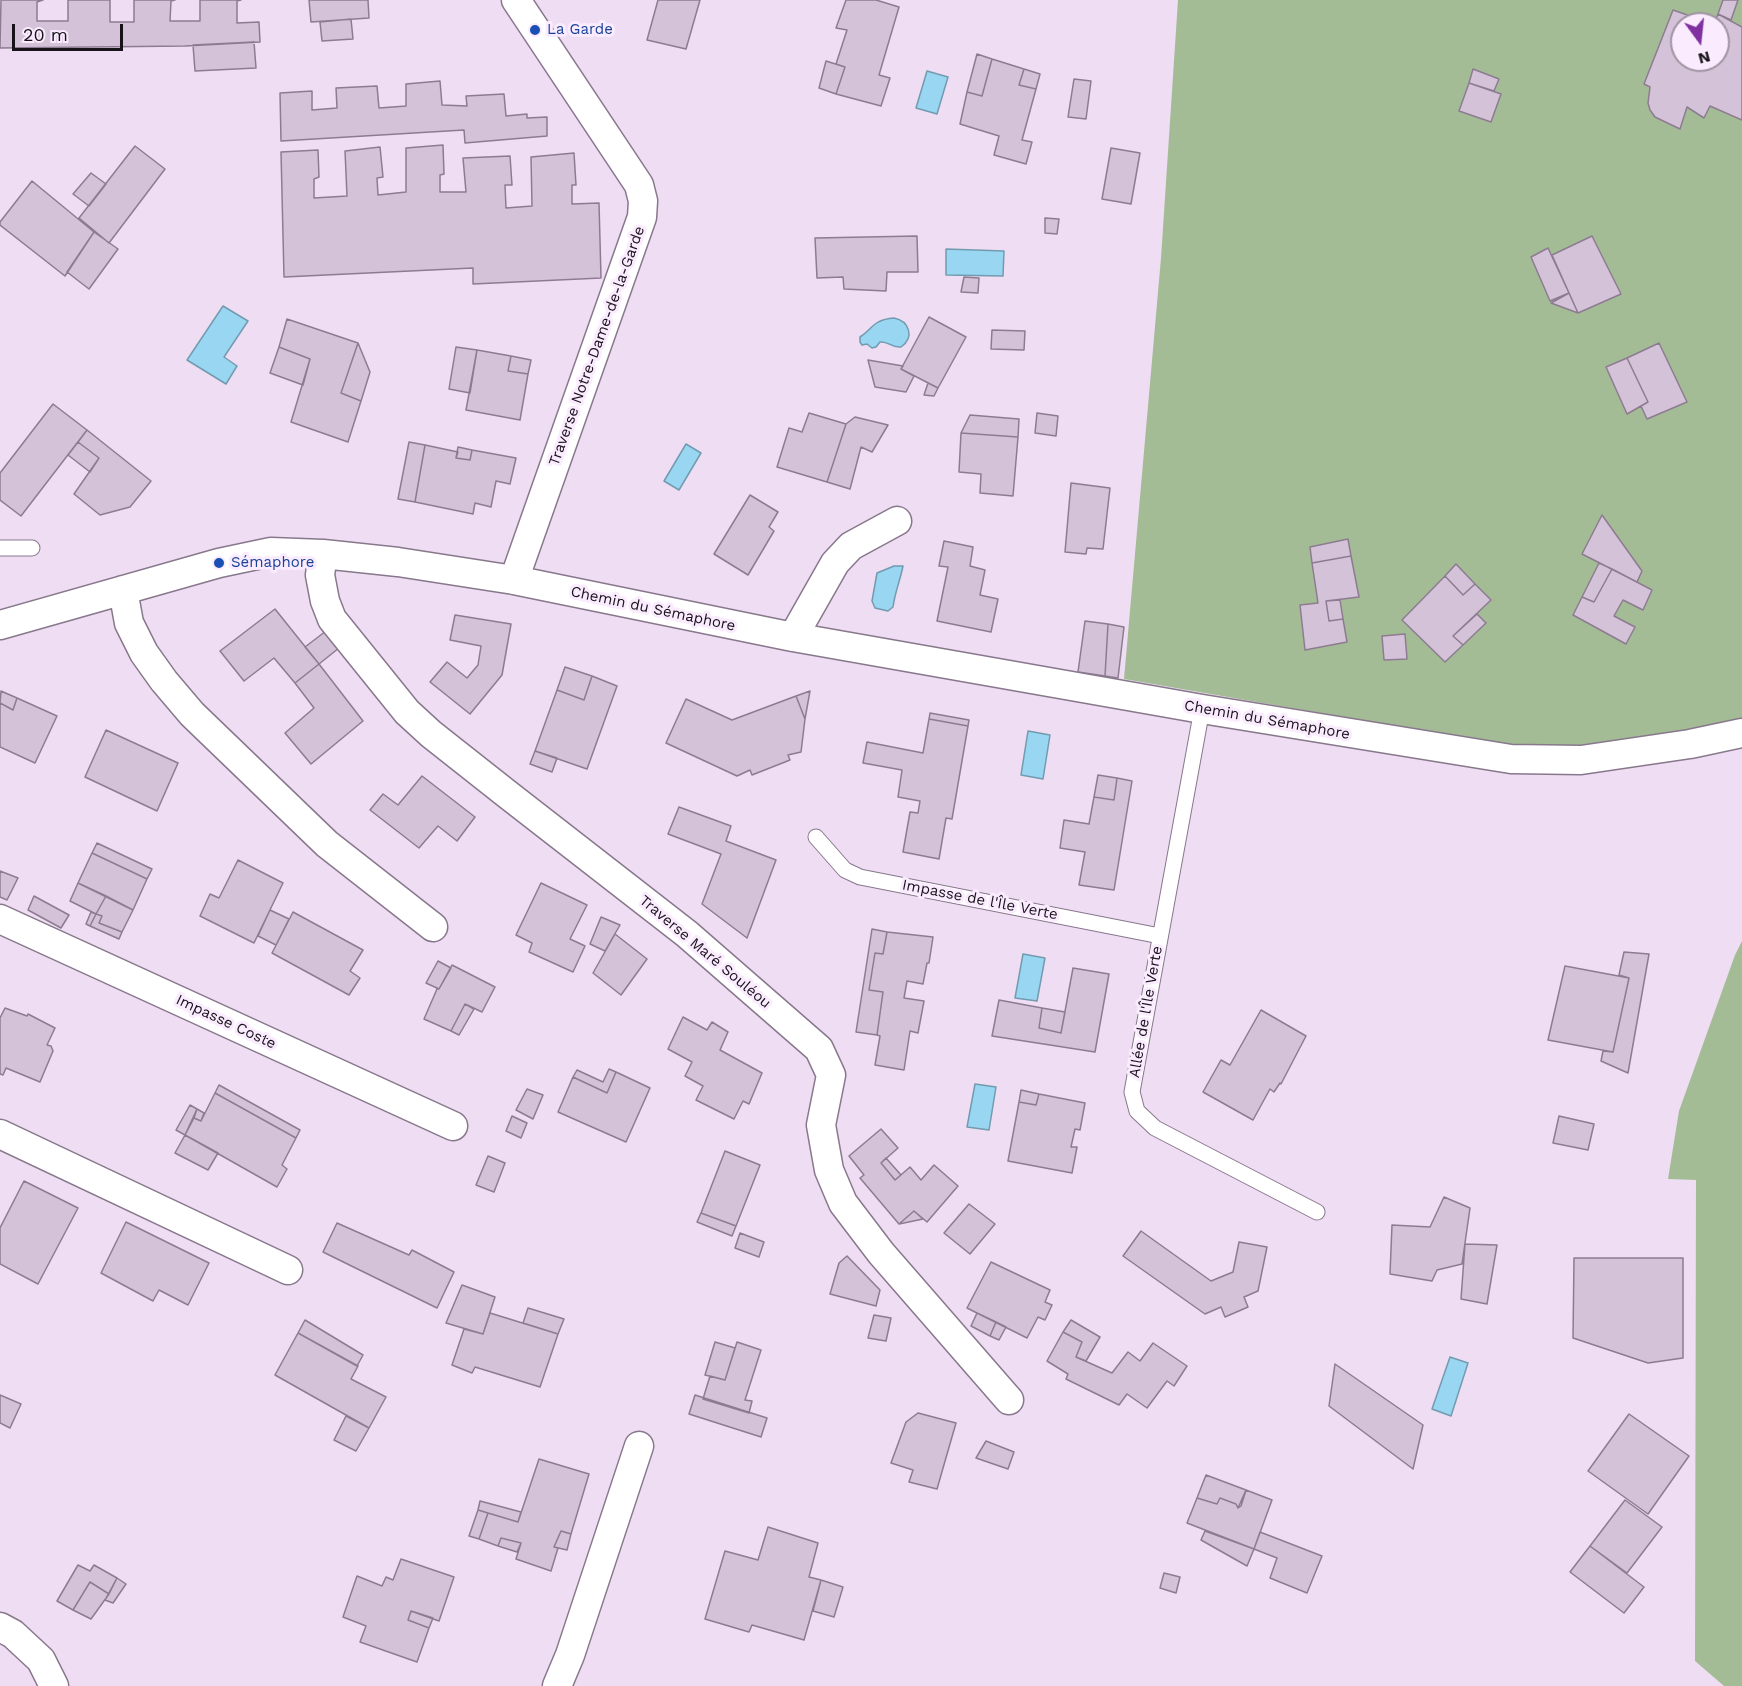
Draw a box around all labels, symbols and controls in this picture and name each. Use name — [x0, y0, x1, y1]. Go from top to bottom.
scale bar — [15, 12, 126, 50]
north arrow — [1670, 12, 1730, 72]
place label: La Garde — [547, 21, 613, 39]
marker: La Garde — [528, 23, 542, 37]
text: 20 m — [23, 24, 68, 45]
text: N — [1696, 47, 1712, 69]
street label: Traverse Notre-Dame-de-la-Garde — [545, 224, 649, 468]
place label: Sémaphore — [231, 554, 314, 572]
marker: Sémaphore — [212, 556, 226, 570]
street label: Chemin du Sémaphore — [569, 583, 737, 635]
street label: Chemin du Sémaphore — [1183, 697, 1351, 743]
street label: Impasse de l'Île Verte — [901, 876, 1059, 924]
street label: Traverse Maré Souléou — [636, 892, 774, 1012]
street label: Allée de l'Île Verte — [1126, 945, 1166, 1079]
street label: Impasse Coste — [173, 991, 279, 1053]

